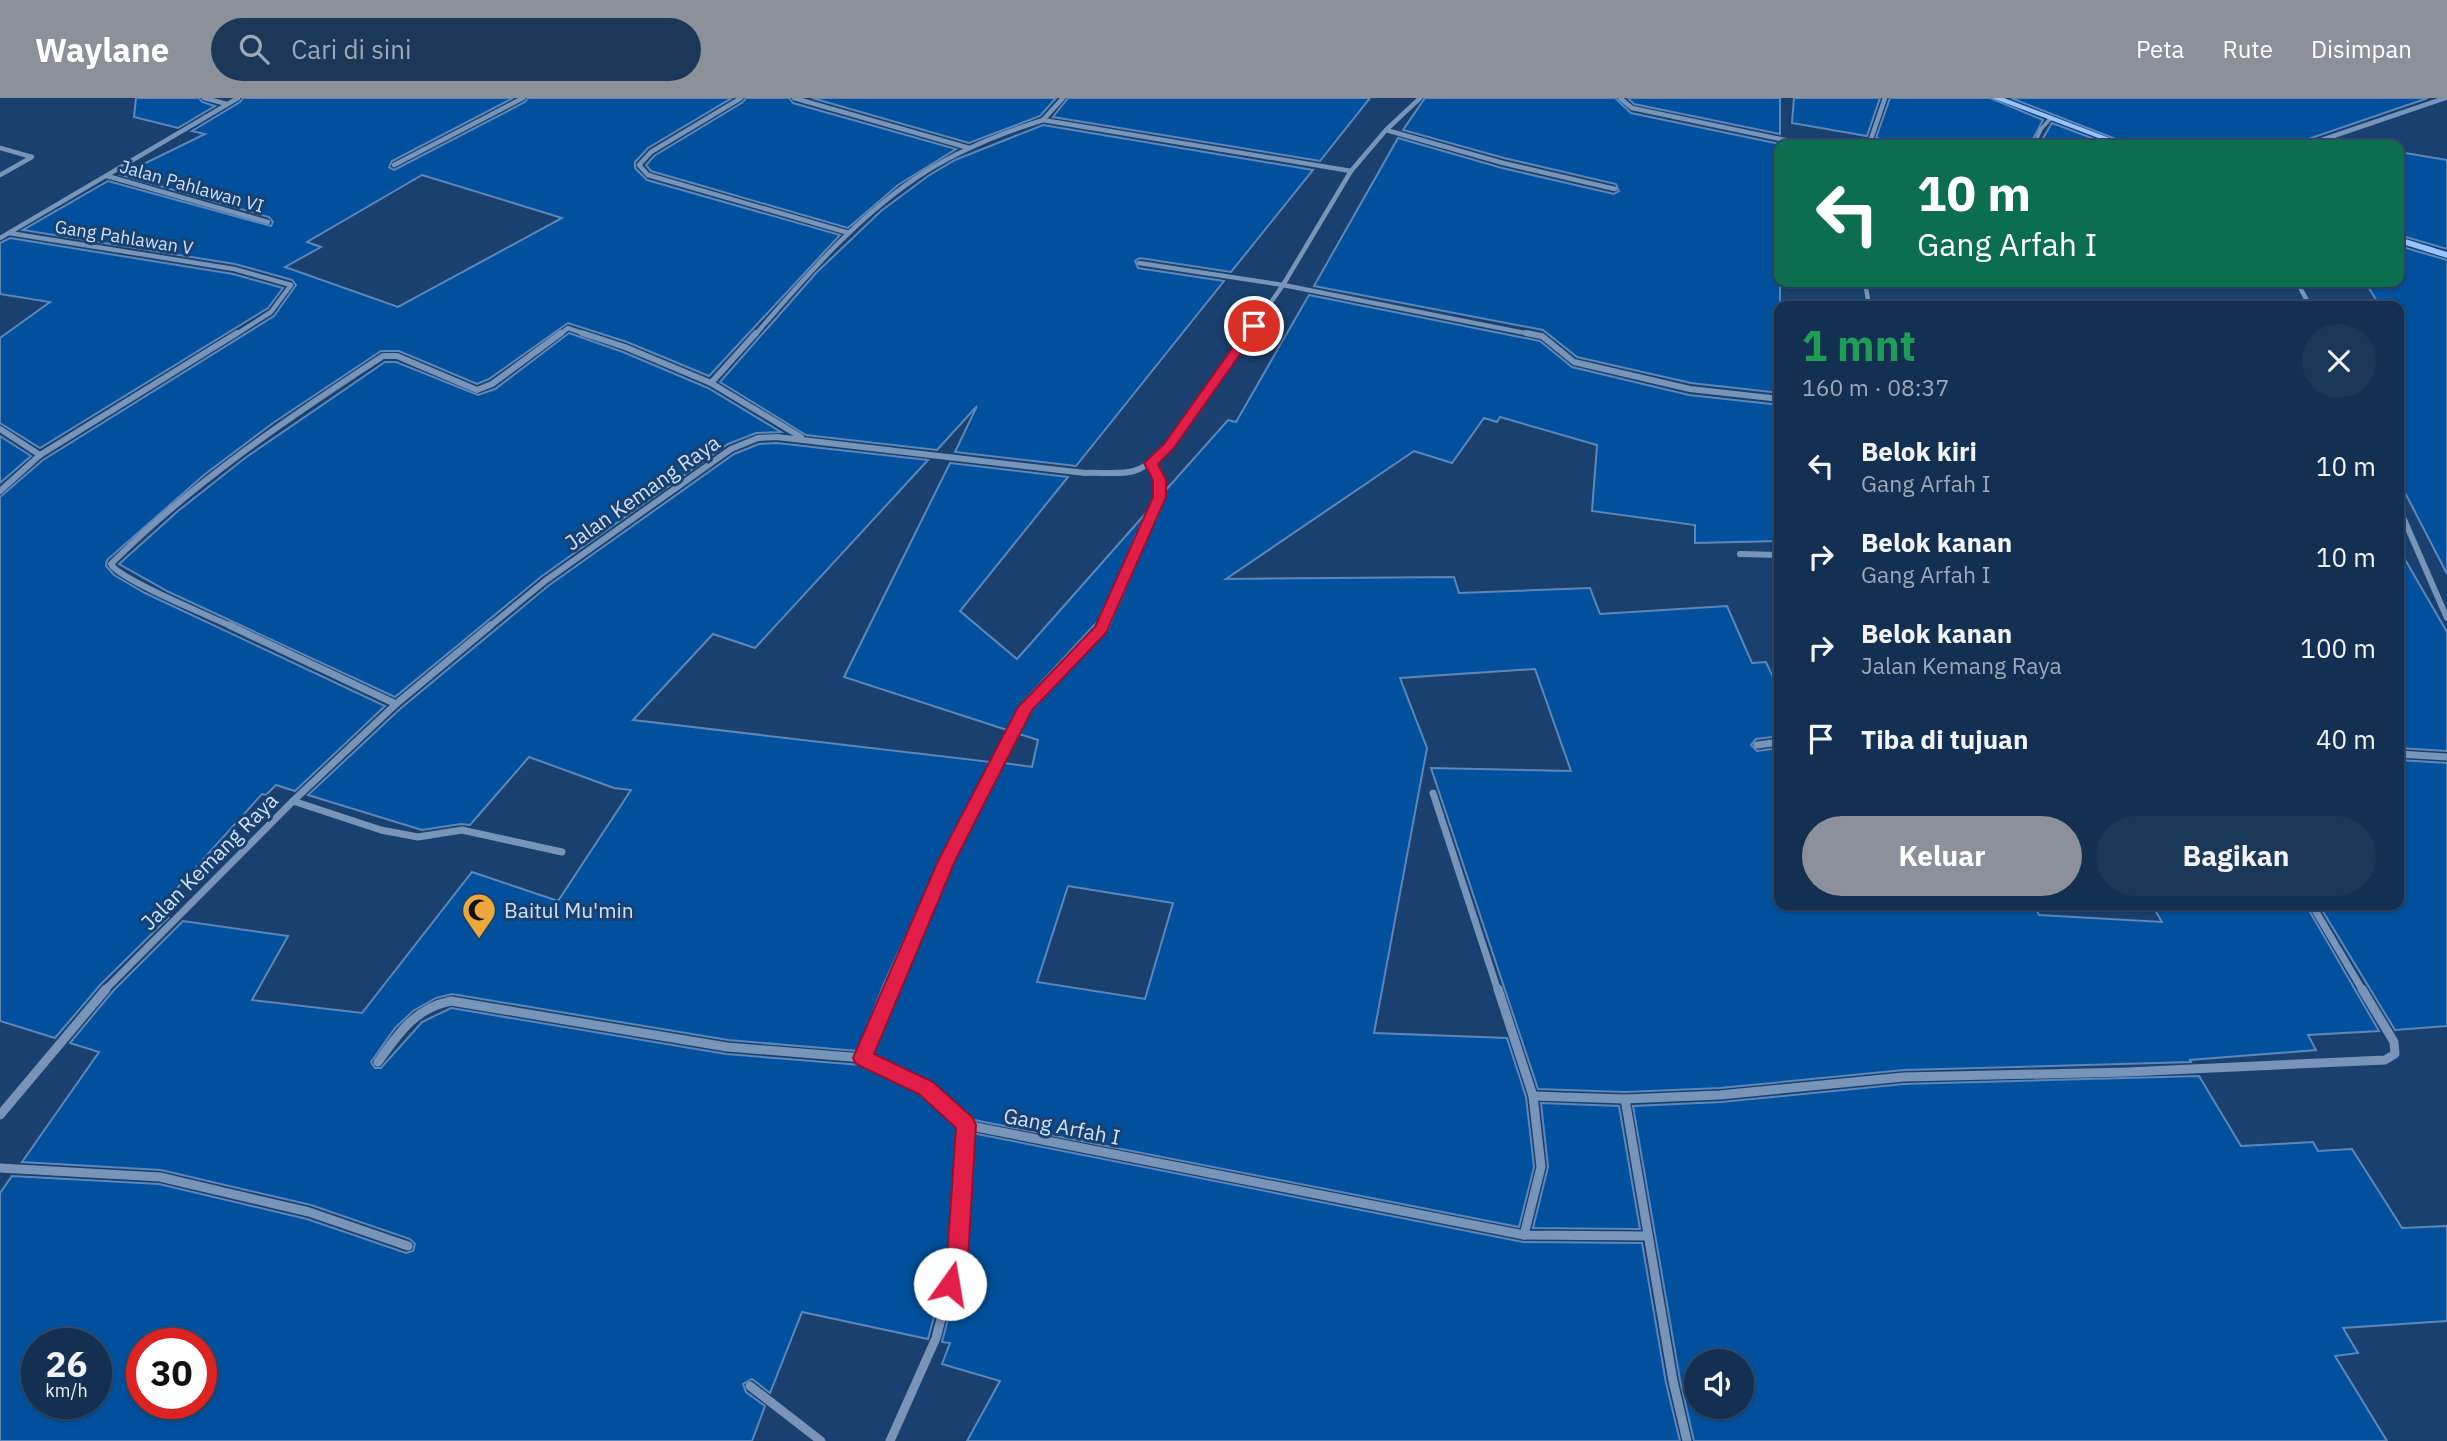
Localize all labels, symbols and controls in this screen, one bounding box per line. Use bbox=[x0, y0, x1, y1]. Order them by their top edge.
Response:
search box bbox=[211, 18, 701, 81]
text: Waylane bbox=[35, 28, 169, 71]
icon: search bbox=[235, 30, 273, 68]
text: Cari di sini bbox=[291, 32, 412, 66]
text: Peta bbox=[2136, 33, 2184, 65]
text: Rute bbox=[2222, 33, 2273, 65]
text: Disimpan bbox=[2311, 33, 2412, 65]
street label: Jalan Pahlawan VI bbox=[117, 154, 267, 218]
text: 10 m bbox=[1917, 161, 2031, 224]
icon: left bbox=[1802, 168, 1893, 259]
street label: Gang Pahlawan V bbox=[53, 215, 195, 259]
text: Gang Arfah I bbox=[1917, 223, 2097, 265]
pin bbox=[1224, 296, 1284, 356]
icon: arrive bbox=[1235, 307, 1273, 345]
text: 1 mnt bbox=[1802, 318, 1916, 373]
button: close bbox=[2302, 324, 2376, 398]
text: 160 m · 08:37 bbox=[1802, 372, 1949, 402]
street label: Jalan Kemang Raya bbox=[559, 428, 725, 556]
text: Belok kiri bbox=[1861, 434, 1977, 468]
icon: left bbox=[1802, 447, 1840, 485]
text: 10 m bbox=[2316, 449, 2376, 483]
text: Gang Arfah I bbox=[1861, 468, 1991, 498]
text: Belok kanan bbox=[1861, 525, 2012, 559]
icon: right bbox=[1802, 538, 1840, 576]
text: 10 m bbox=[2316, 540, 2376, 574]
text: Gang Arfah I bbox=[1861, 559, 1991, 589]
text: Belok kanan bbox=[1861, 616, 2012, 650]
icon: right bbox=[1802, 629, 1840, 667]
text: 100 m bbox=[2300, 631, 2376, 665]
text: Jalan Kemang Raya bbox=[1861, 650, 2062, 680]
icon: arrive bbox=[1802, 720, 1840, 758]
text: Tiba di tujuan bbox=[1861, 722, 2028, 756]
text: 40 m bbox=[2316, 722, 2376, 756]
street label: Jalan Kemang Raya bbox=[134, 786, 284, 936]
button: Keluar bbox=[1802, 816, 2082, 896]
button: Bagikan bbox=[2096, 816, 2376, 896]
mosque icon: Baitul Mu'min bbox=[460, 891, 498, 940]
place label: Baitul Mu'min bbox=[504, 896, 634, 924]
street label: Gang Arfah I bbox=[1001, 1101, 1123, 1151]
position arrow bbox=[913, 1247, 987, 1321]
speed limit sign: 30 bbox=[126, 1328, 217, 1419]
text: 26 bbox=[45, 1341, 88, 1387]
map controls bbox=[1684, 1349, 1754, 1419]
button: sound bbox=[1684, 1349, 1754, 1419]
text: km/h bbox=[45, 1379, 88, 1402]

